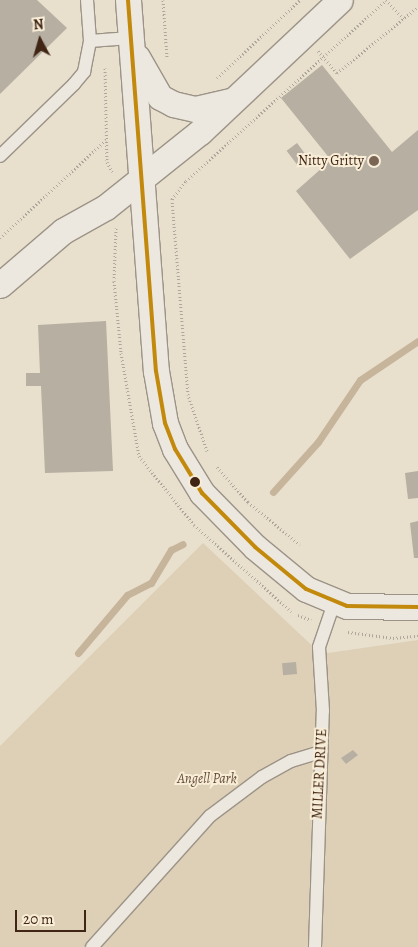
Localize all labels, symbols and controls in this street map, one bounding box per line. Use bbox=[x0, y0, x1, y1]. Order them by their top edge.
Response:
north arrow bbox=[15, 15, 65, 65]
text: N bbox=[32, 15, 44, 35]
place label: Nitty Gritty bbox=[298, 153, 364, 169]
marker: Nitty Gritty bbox=[368, 155, 380, 167]
unlabelled marker bbox=[190, 477, 200, 487]
street label: MILLER DRIVE bbox=[309, 728, 331, 820]
park label: Angell Park bbox=[177, 771, 237, 787]
scale bar bbox=[18, 900, 89, 932]
text: 20 m bbox=[23, 909, 54, 929]

